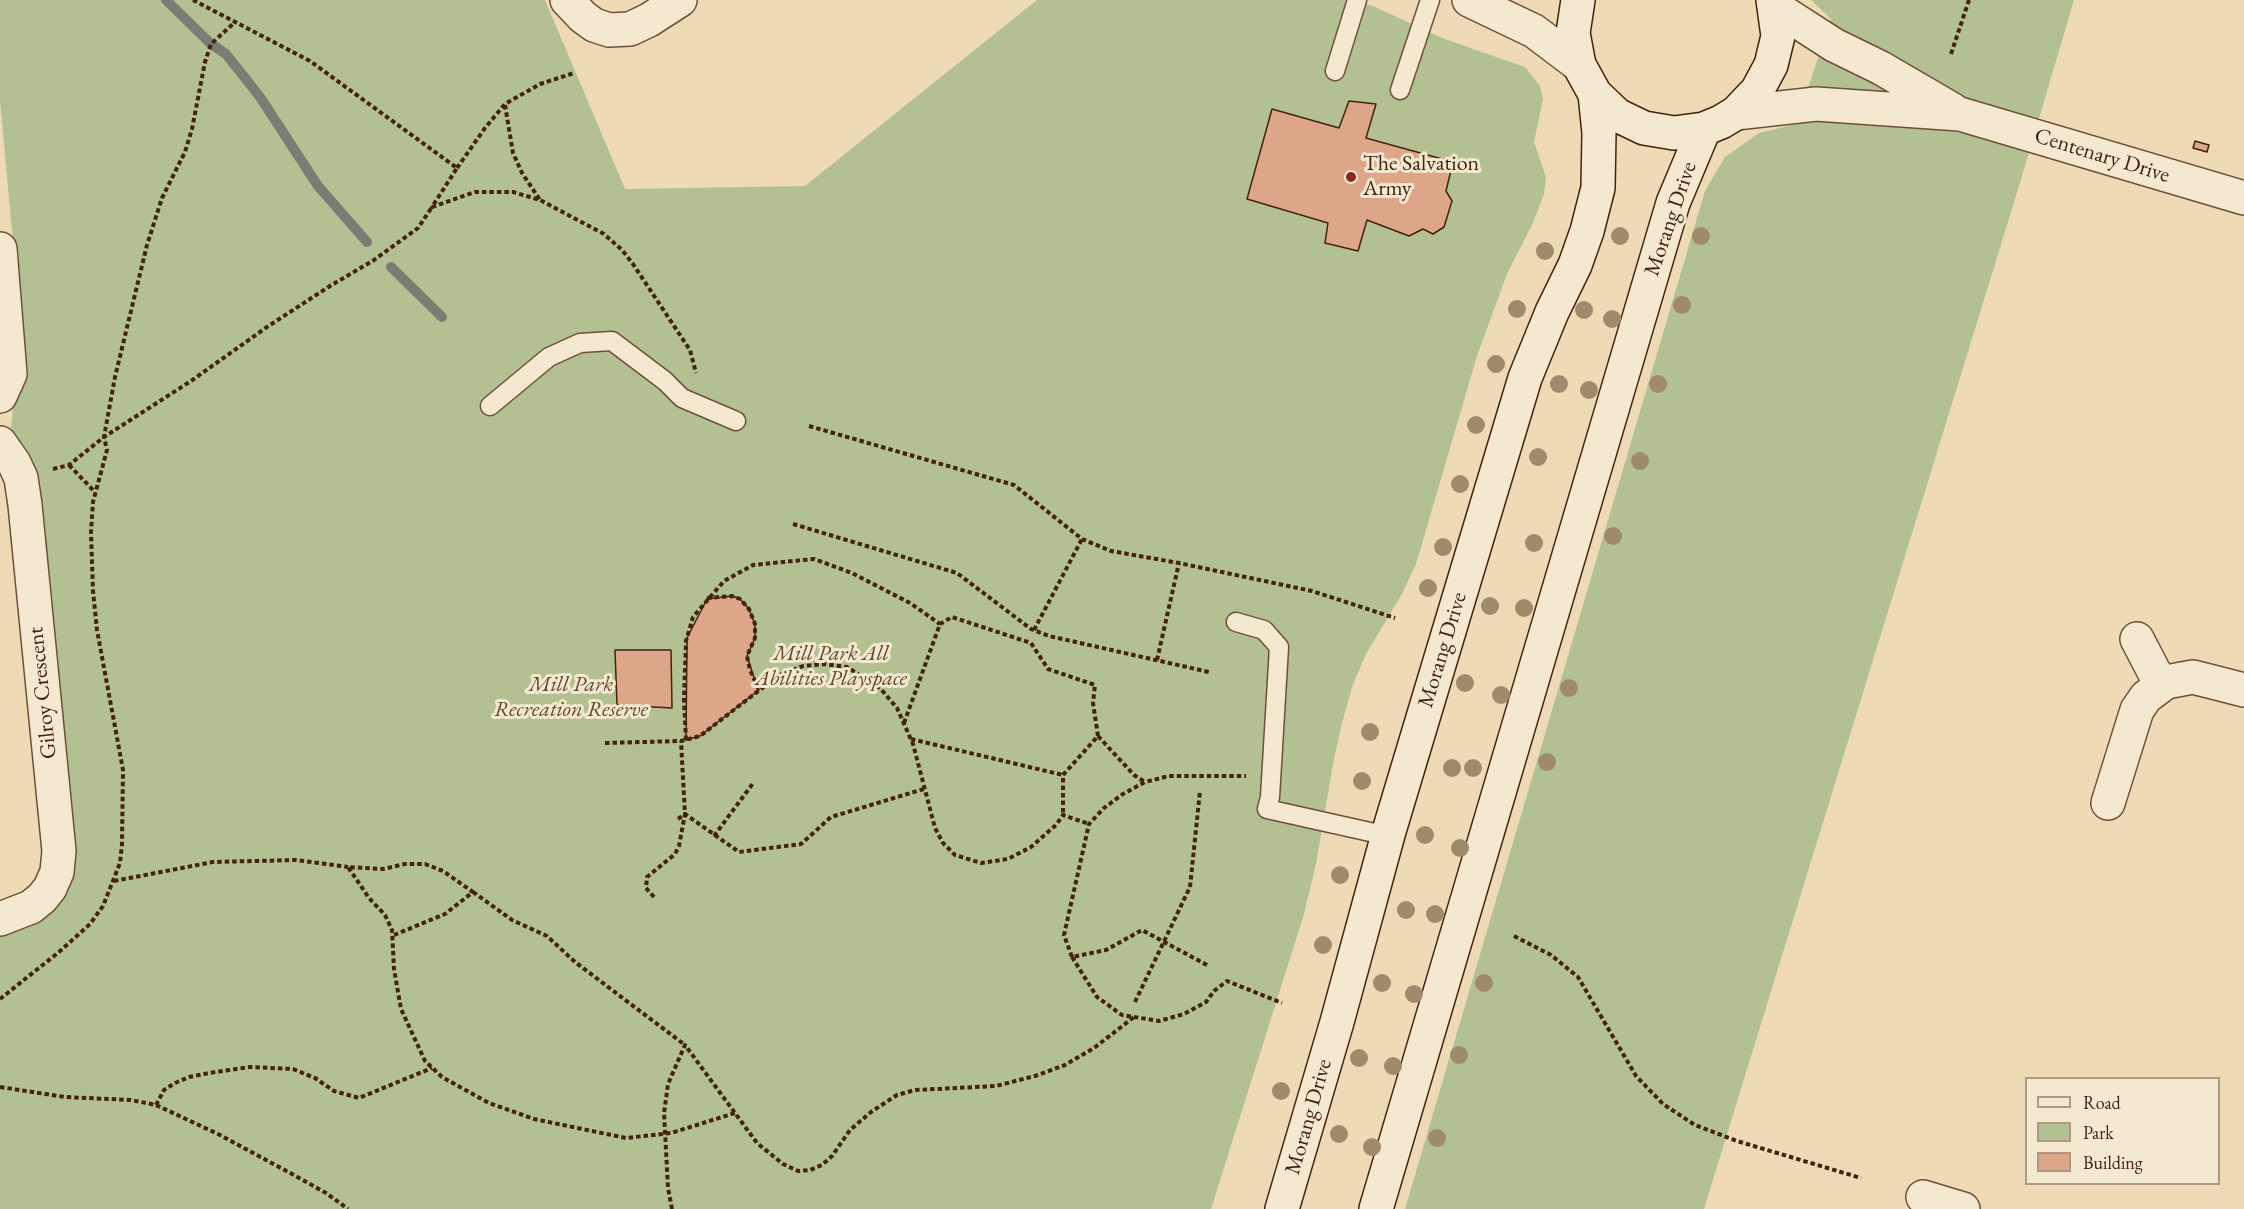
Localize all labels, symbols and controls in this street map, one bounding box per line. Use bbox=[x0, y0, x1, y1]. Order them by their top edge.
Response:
street label: Centenary Drive bbox=[2031, 123, 2173, 189]
place label: The Salvation Army bbox=[1363, 151, 1479, 202]
street label: Morang Drive bbox=[1639, 158, 1703, 280]
marker: The Salvation Army bbox=[1344, 170, 1358, 184]
street label: Morang Drive bbox=[1413, 589, 1473, 711]
street label: Gilroy Crescent bbox=[23, 626, 63, 760]
park label: Mill Park All Abilities Playspace bbox=[755, 641, 907, 692]
park label: Mill Park Recreation Reserve bbox=[494, 672, 648, 724]
street label: Morang Drive bbox=[1280, 1056, 1338, 1178]
legend bbox=[2025, 1077, 2220, 1185]
text: Road bbox=[2083, 1091, 2121, 1114]
text: Park bbox=[2083, 1121, 2114, 1144]
text: Building bbox=[2083, 1151, 2143, 1174]

